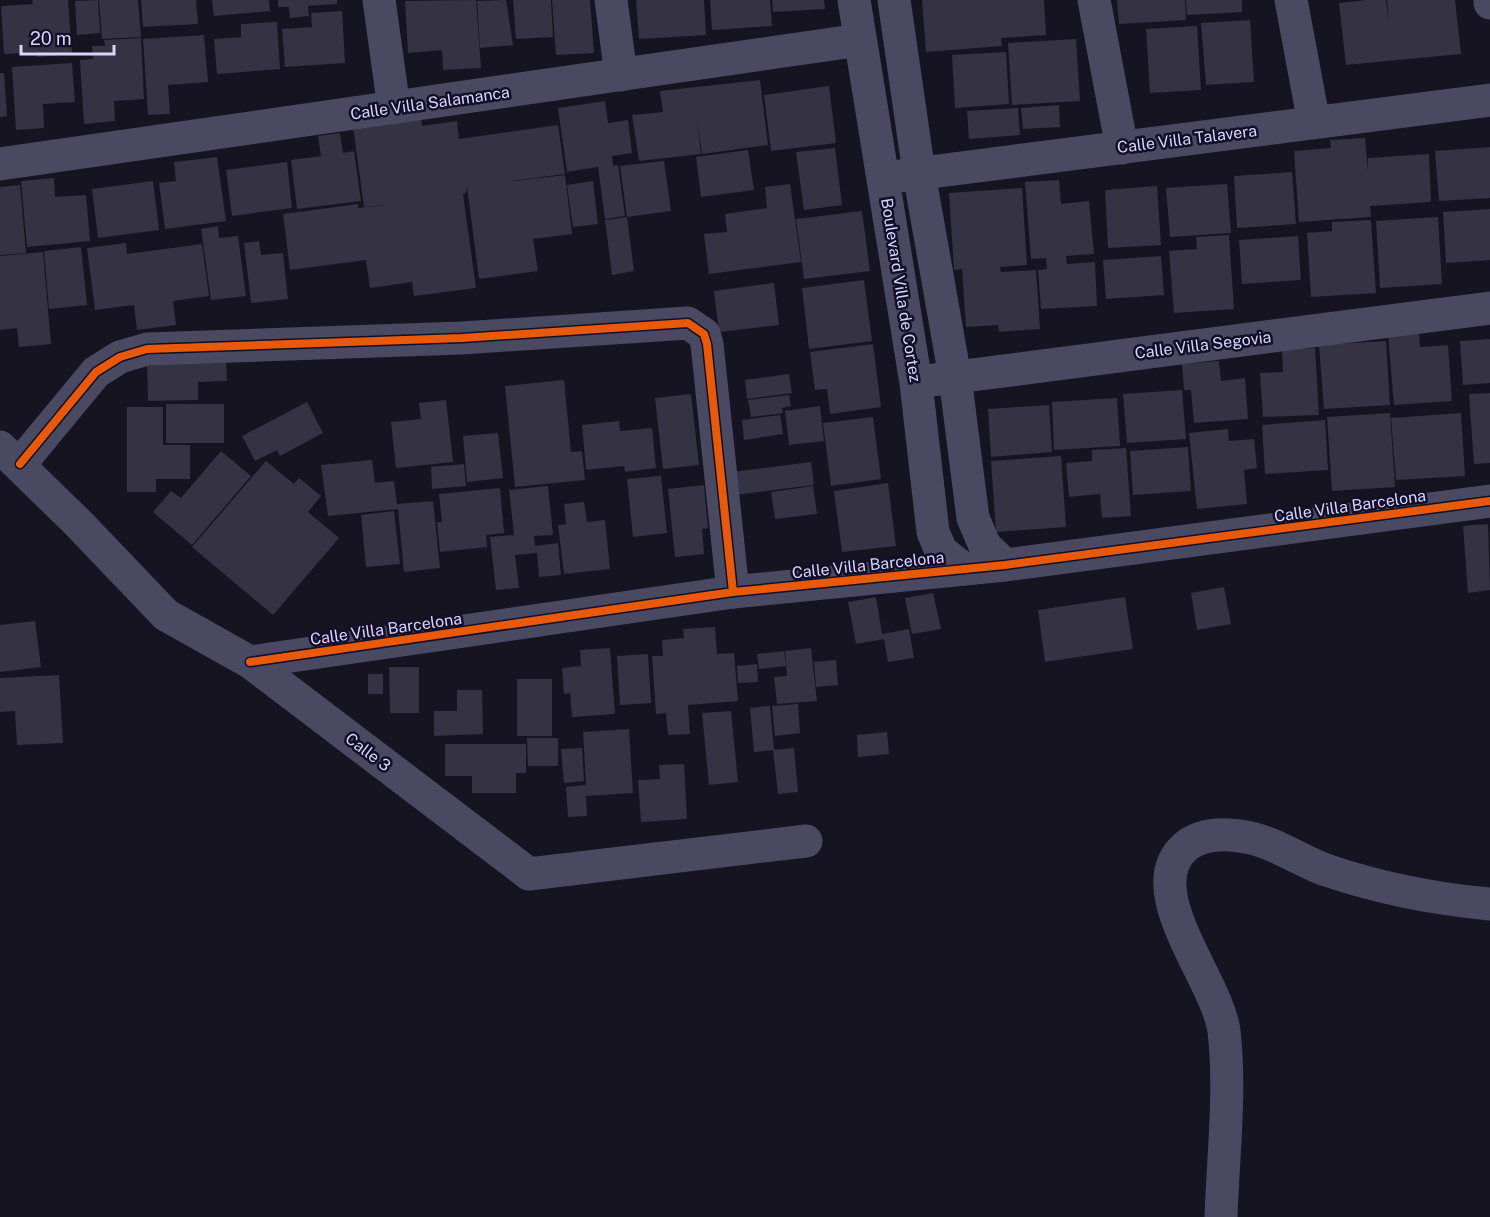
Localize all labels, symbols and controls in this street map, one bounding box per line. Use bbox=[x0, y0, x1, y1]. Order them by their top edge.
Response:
scale bar bbox=[21, 18, 114, 56]
text: 20 m bbox=[30, 28, 72, 49]
street label: Calle Villa Salamanca bbox=[349, 82, 511, 124]
street label: Calle Villa Talavera bbox=[1116, 121, 1258, 157]
street label: Boulevard Villa de Cortez bbox=[877, 197, 925, 384]
street label: Calle Villa Segovia bbox=[1134, 327, 1272, 363]
street label: Calle Villa Barcelona bbox=[1273, 486, 1427, 526]
street label: Calle Villa Barcelona bbox=[791, 548, 945, 582]
street label: Calle Villa Barcelona bbox=[309, 609, 463, 649]
street label: Calle 3 bbox=[342, 729, 394, 775]

